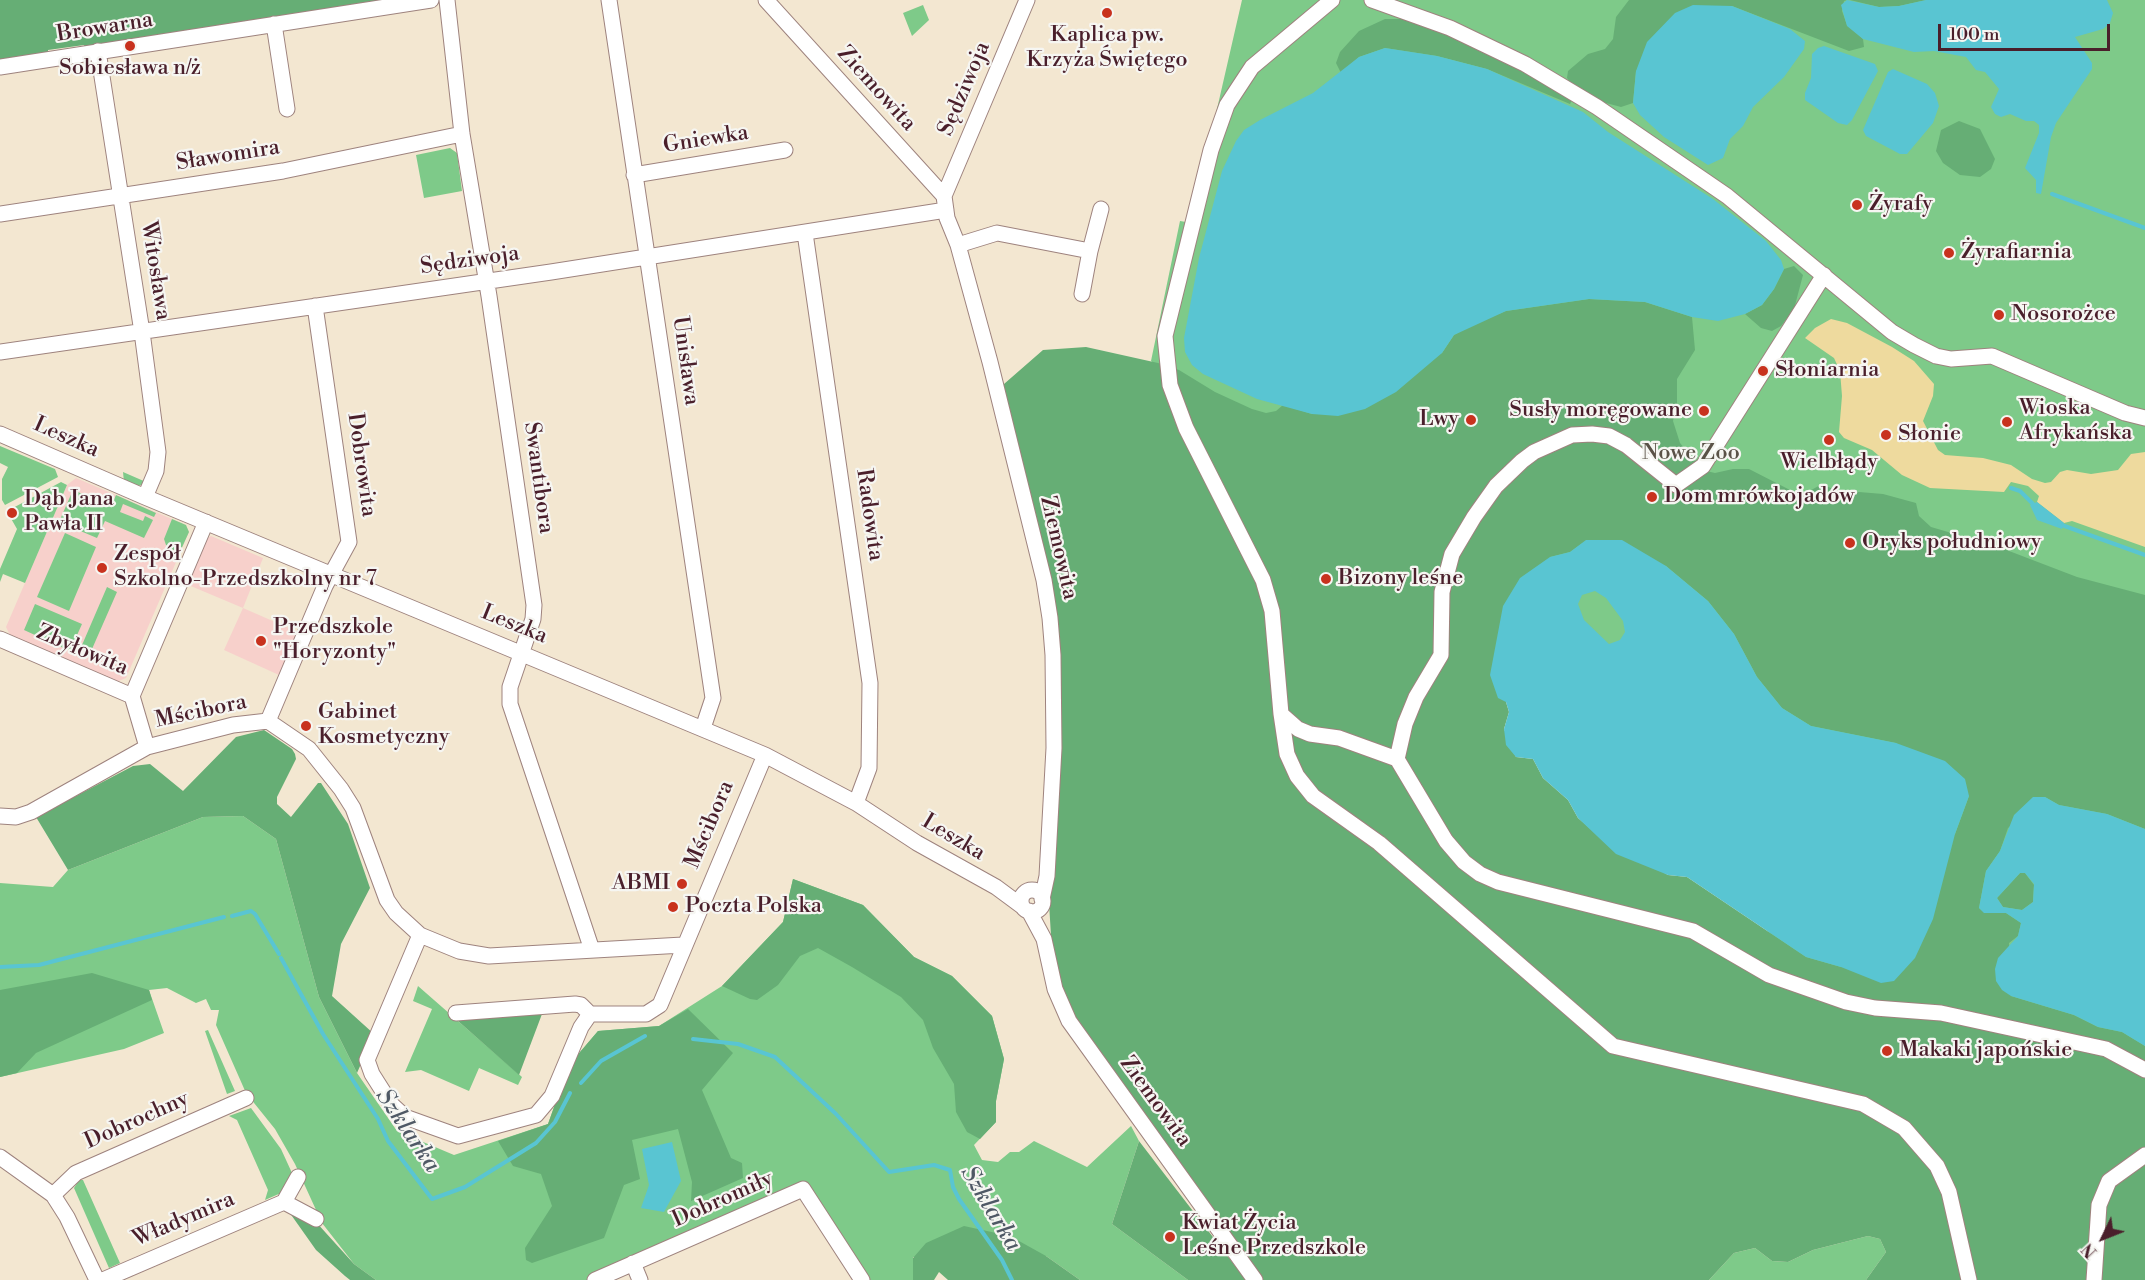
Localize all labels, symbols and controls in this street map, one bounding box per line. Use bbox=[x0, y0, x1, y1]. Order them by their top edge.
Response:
marker: Kaplica pw. Krzyża Świętego bbox=[1100, 6, 1114, 20]
street label: Browarna bbox=[55, 7, 155, 49]
scale bar bbox=[1941, 12, 2114, 50]
place label: Kaplica pw. Krzyża Świętego bbox=[1026, 23, 1188, 74]
text: 100 m bbox=[1949, 23, 2000, 46]
street label: Sędziwoja bbox=[933, 38, 997, 140]
marker: Sobiesława n/ż bbox=[123, 39, 137, 53]
street label: Ziemowita bbox=[831, 41, 921, 137]
place label: Sobiesława n/ż bbox=[59, 56, 201, 82]
street label: Gniewka bbox=[661, 120, 751, 160]
street label: Sławomira bbox=[174, 135, 282, 177]
place label: Żyrafy bbox=[1869, 192, 1933, 218]
marker: Żyrafy bbox=[1850, 198, 1864, 212]
street label: Witosława bbox=[134, 220, 176, 322]
place label: Żyrafiarnia bbox=[1961, 240, 2072, 266]
street label: Sędziwoja bbox=[419, 241, 521, 281]
marker: Żyrafiarnia bbox=[1942, 246, 1956, 260]
place label: Nosorożce bbox=[2011, 302, 2116, 328]
marker: Nosorożce bbox=[1992, 308, 2006, 322]
street label: Unisława bbox=[666, 315, 704, 407]
place label: Słoniarnia bbox=[1775, 358, 1879, 384]
marker: Słoniarnia bbox=[1756, 364, 1770, 378]
place label: Wioska Afrykańska bbox=[2019, 396, 2132, 448]
place label: Susły moręgowane bbox=[1509, 398, 1692, 424]
marker: Susły moręgowane bbox=[1697, 404, 1711, 418]
place label: Lwy bbox=[1419, 407, 1459, 433]
street label: Dobrowita bbox=[341, 411, 381, 519]
street label: Leszka bbox=[29, 412, 103, 464]
marker: Lwy bbox=[1464, 413, 1478, 427]
marker: Wioska Afrykańska bbox=[2000, 415, 2014, 429]
street label: Swantibora bbox=[517, 421, 559, 535]
place label: Słonie bbox=[1898, 422, 1961, 448]
marker: Słonie bbox=[1879, 428, 1893, 442]
marker: Wielbłądy bbox=[1822, 433, 1836, 447]
park label: Nowe Zoo bbox=[1642, 441, 1740, 467]
place label: Wielbłądy bbox=[1780, 450, 1878, 476]
street label: Radowita bbox=[849, 467, 889, 563]
place label: Dom mrówkojadów bbox=[1664, 484, 1854, 510]
place label: Dąb Jana Pawła II bbox=[24, 487, 114, 538]
marker: Dom mrówkojadów bbox=[1645, 490, 1659, 504]
street label: Ziemowita bbox=[1033, 494, 1083, 602]
marker: Dąb Jana Pawła II bbox=[5, 506, 19, 520]
place label: Oryks południowy bbox=[1862, 530, 2042, 556]
marker: Oryks południowy bbox=[1843, 536, 1857, 550]
place label: Zespół Szkolno-Przedszkolny nr 7 bbox=[114, 542, 377, 594]
marker: Zespół Szkolno-Przedszkolny nr 7 bbox=[95, 561, 109, 575]
place label: Bizony leśne bbox=[1338, 566, 1463, 592]
marker: Bizony leśne bbox=[1319, 572, 1333, 586]
street label: Leszka bbox=[477, 600, 551, 650]
place label: Przedszkole "Horyzonty" bbox=[273, 615, 396, 666]
street label: Zbyłowita bbox=[32, 620, 132, 682]
marker: Przedszkole "Horyzonty" bbox=[254, 634, 268, 648]
street label: Mścibora bbox=[153, 689, 249, 735]
place label: Gabinet Kosmetyczny bbox=[318, 700, 449, 752]
marker: Gabinet Kosmetyczny bbox=[299, 719, 313, 733]
street label: Mścibora bbox=[680, 777, 740, 873]
street label: Leszka bbox=[917, 809, 989, 867]
place label: ABMI bbox=[612, 871, 670, 897]
marker: ABMI bbox=[675, 877, 689, 891]
place label: Poczta Polska bbox=[685, 894, 822, 920]
marker: Poczta Polska bbox=[666, 900, 680, 914]
place label: Makaki japońskie bbox=[1899, 1038, 2072, 1064]
marker: Makaki japońskie bbox=[1880, 1044, 1894, 1058]
street label: Ziemowita bbox=[1113, 1052, 1197, 1152]
water label: Szklarka bbox=[369, 1084, 445, 1178]
street label: Dobrochny bbox=[81, 1086, 193, 1156]
water label: Szklarka bbox=[953, 1161, 1027, 1257]
street label: Dobromiły bbox=[669, 1166, 777, 1234]
street label: Władymira bbox=[129, 1187, 239, 1253]
north arrow bbox=[2073, 1208, 2133, 1268]
place label: Kwiat Życia Leśne Przedszkole bbox=[1182, 1211, 1366, 1262]
marker: Kwiat Życia Leśne Przedszkole bbox=[1163, 1230, 1177, 1244]
text: N bbox=[2078, 1239, 2101, 1262]

